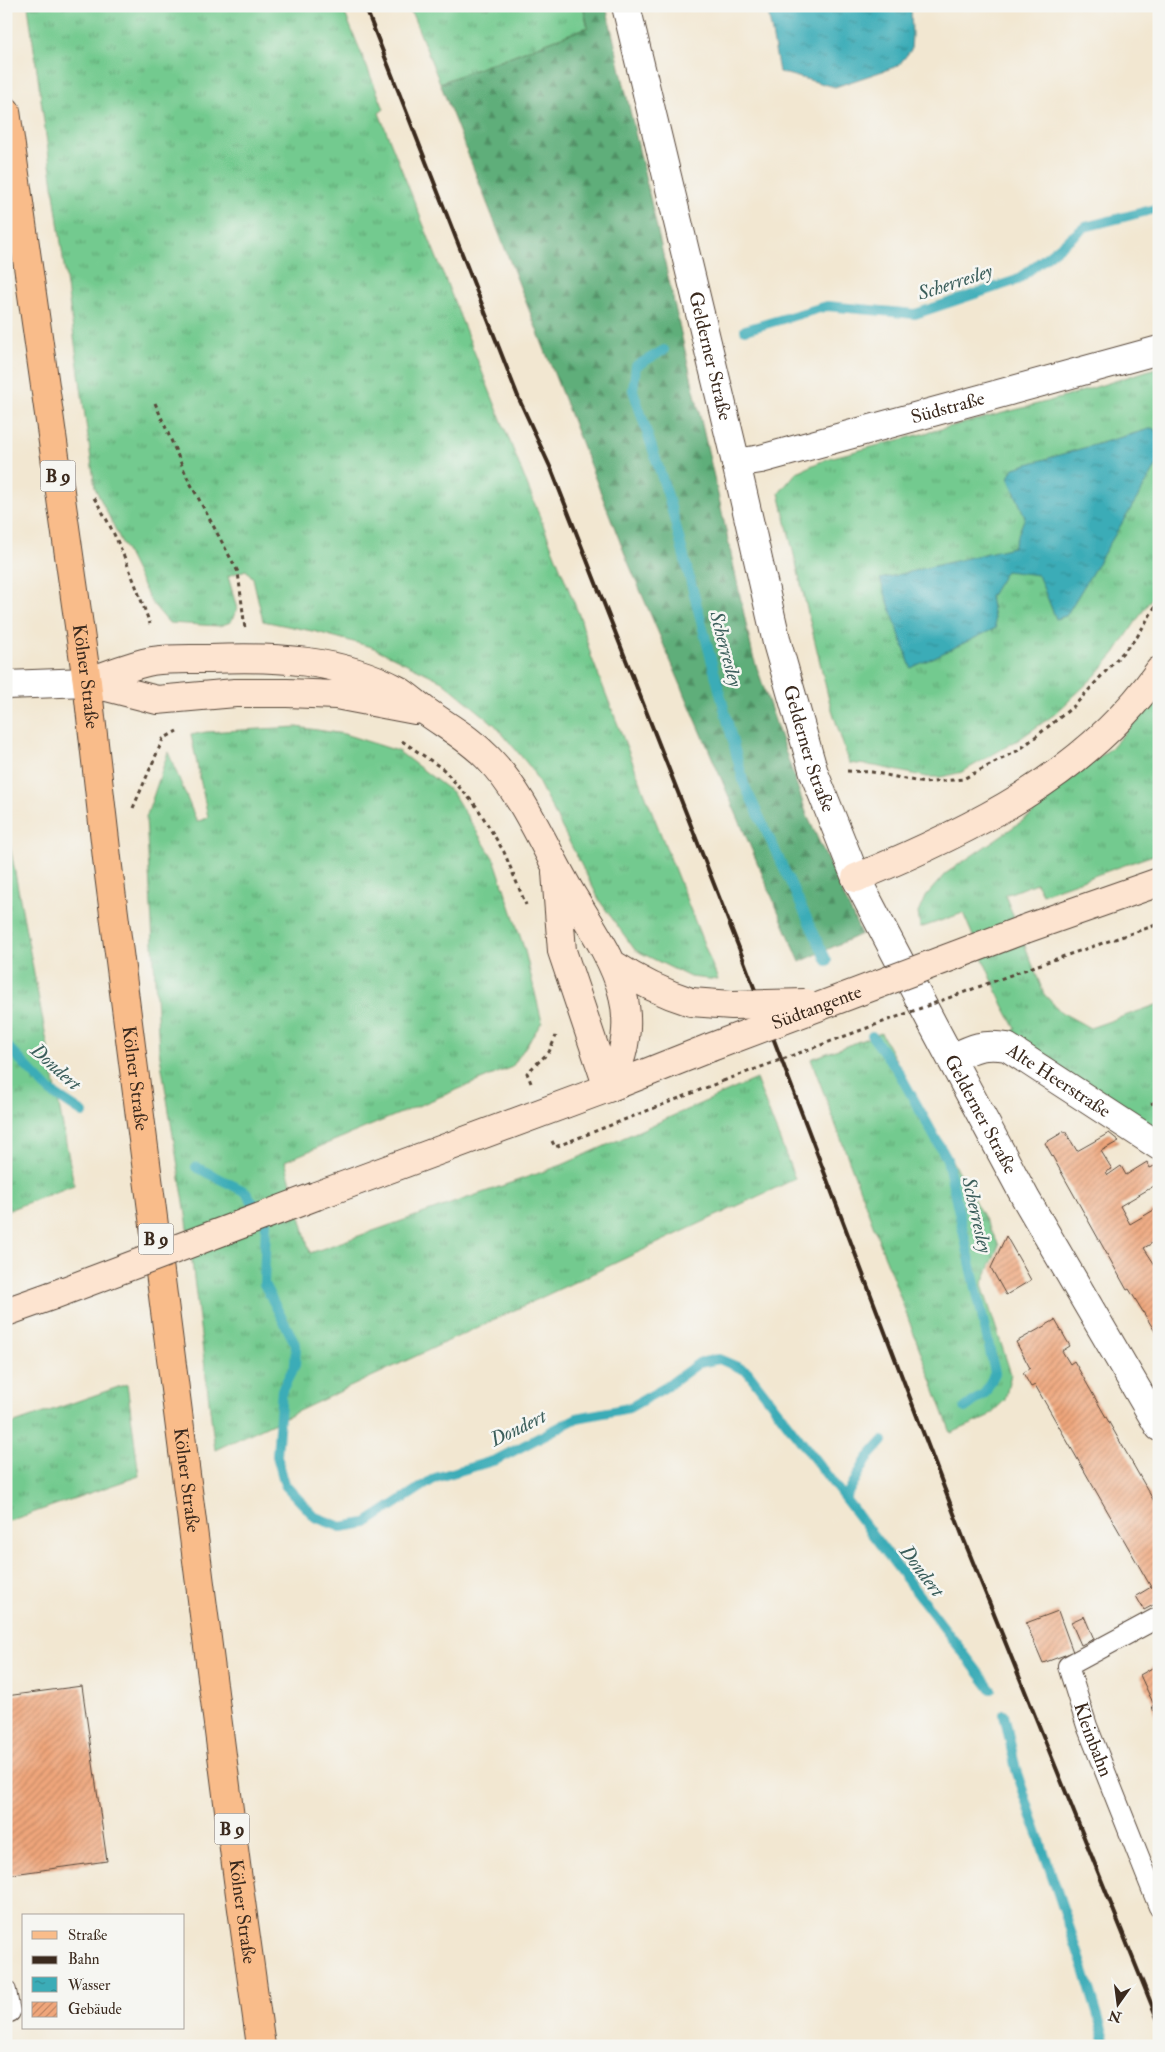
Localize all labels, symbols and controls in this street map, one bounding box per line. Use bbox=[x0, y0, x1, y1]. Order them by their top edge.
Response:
water label: Scherresley bbox=[913, 258, 996, 306]
street label: Gelderner Straße bbox=[683, 289, 737, 423]
street label: Südstraße bbox=[908, 386, 987, 429]
road number: B 9 bbox=[40, 461, 76, 492]
water label: Scherresley bbox=[704, 607, 748, 690]
street label: Kölner Straße bbox=[67, 622, 104, 730]
street label: Gelderner Straße bbox=[778, 682, 840, 816]
street label: Südtangente bbox=[768, 980, 865, 1035]
street label: Kölner Straße bbox=[116, 1024, 154, 1132]
water label: Dondert bbox=[25, 1037, 87, 1097]
street label: Alte Heerstraße bbox=[1001, 1038, 1115, 1123]
street label: Gelderner Straße bbox=[939, 1050, 1022, 1178]
water label: Scherresley bbox=[956, 1173, 998, 1256]
road number: B 9 bbox=[138, 1224, 174, 1254]
water label: Dondert bbox=[485, 1403, 551, 1453]
street label: Kölner Straße bbox=[168, 1426, 205, 1534]
water label: Dondert bbox=[894, 1539, 951, 1603]
street label: Kleinbahn bbox=[1068, 1699, 1118, 1780]
road number: B 9 bbox=[214, 1814, 250, 1845]
street label: Kölner Straße bbox=[223, 1858, 262, 1965]
legend bbox=[22, 1914, 185, 2030]
text: Straße bbox=[68, 1926, 107, 1945]
text: Bahn bbox=[68, 1950, 100, 1969]
text: Wasser bbox=[67, 1976, 111, 1995]
north arrow bbox=[1092, 1980, 1142, 2030]
text: Gebäude bbox=[68, 2000, 122, 2019]
text: N bbox=[1106, 2006, 1124, 2026]

